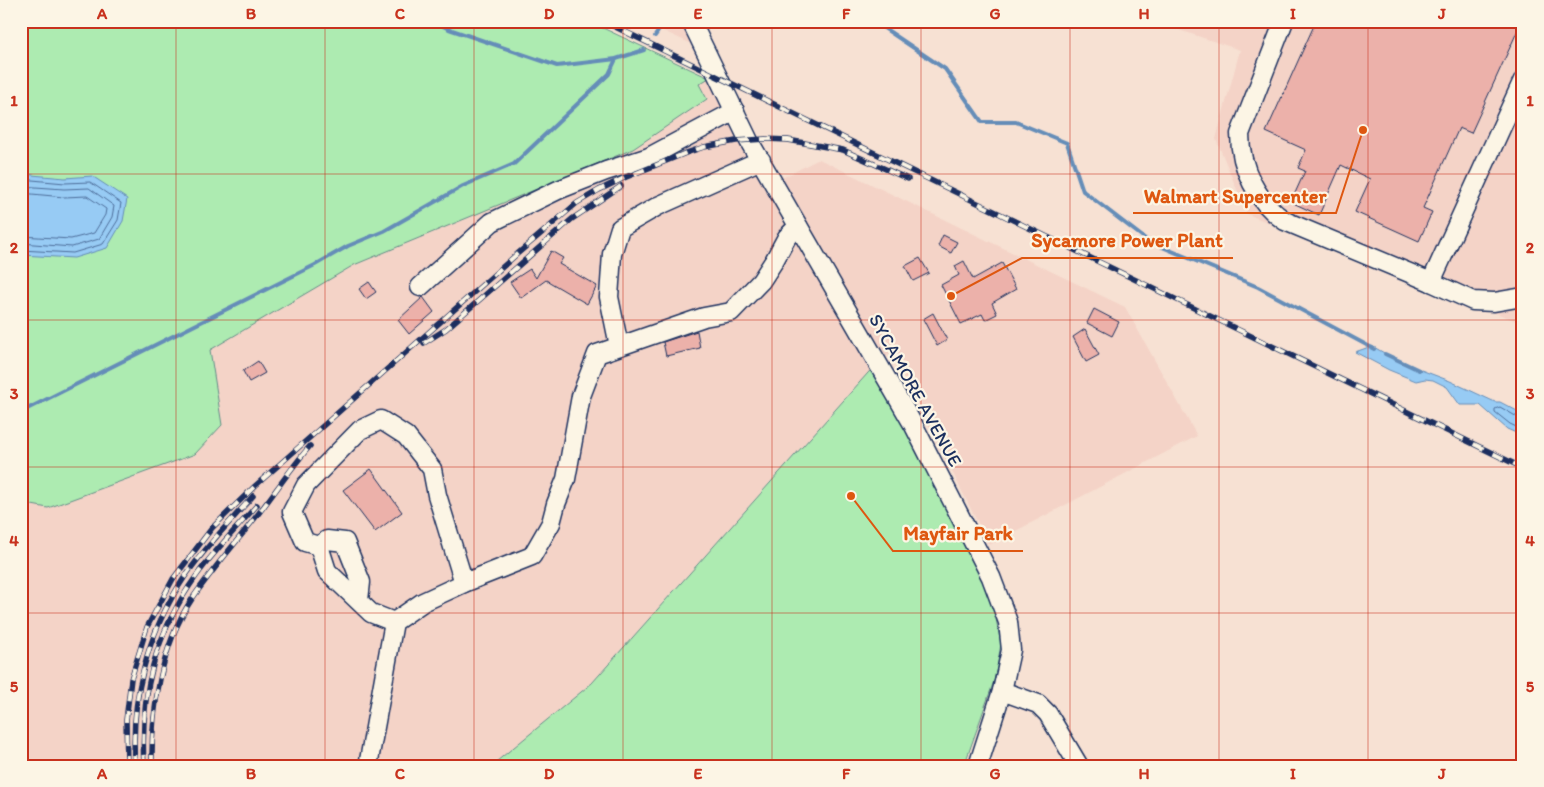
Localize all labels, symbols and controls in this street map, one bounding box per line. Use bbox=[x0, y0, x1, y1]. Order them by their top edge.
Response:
text: A bbox=[96, 4, 108, 23]
text: B bbox=[246, 4, 257, 23]
text: C bbox=[395, 4, 406, 23]
text: D bbox=[544, 4, 555, 23]
text: E bbox=[694, 4, 703, 23]
text: F bbox=[842, 4, 851, 23]
text: G bbox=[989, 4, 1001, 23]
text: H bbox=[1138, 4, 1150, 23]
text: I bbox=[1290, 4, 1296, 23]
text: J bbox=[1437, 4, 1446, 23]
text: 1 bbox=[10, 91, 18, 110]
text: 1 bbox=[1526, 91, 1534, 110]
callout: Walmart Supercenter bbox=[1133, 178, 1336, 213]
text: Walmart Supercenter bbox=[1144, 184, 1327, 209]
callout: Sycamore Power Plant bbox=[1022, 223, 1233, 258]
text: Sycamore Power Plant bbox=[1031, 228, 1223, 253]
text: 2 bbox=[10, 238, 19, 257]
text: 2 bbox=[1526, 238, 1535, 257]
street label: SYCAMORE AVENUE bbox=[864, 310, 967, 471]
text: 3 bbox=[10, 384, 19, 403]
text: 3 bbox=[1526, 384, 1535, 403]
callout: Mayfair Park bbox=[893, 516, 1023, 551]
text: Mayfair Park bbox=[903, 521, 1014, 546]
text: 4 bbox=[9, 531, 19, 550]
text: 4 bbox=[1525, 531, 1535, 550]
text: 5 bbox=[10, 677, 19, 696]
text: 5 bbox=[1526, 677, 1535, 696]
text: A bbox=[96, 764, 108, 783]
text: B bbox=[246, 764, 257, 783]
text: C bbox=[395, 764, 406, 783]
text: D bbox=[544, 764, 555, 783]
text: E bbox=[694, 764, 703, 783]
text: F bbox=[842, 764, 851, 783]
text: G bbox=[989, 764, 1001, 783]
text: H bbox=[1138, 764, 1150, 783]
text: I bbox=[1290, 764, 1296, 783]
text: J bbox=[1437, 764, 1446, 783]

